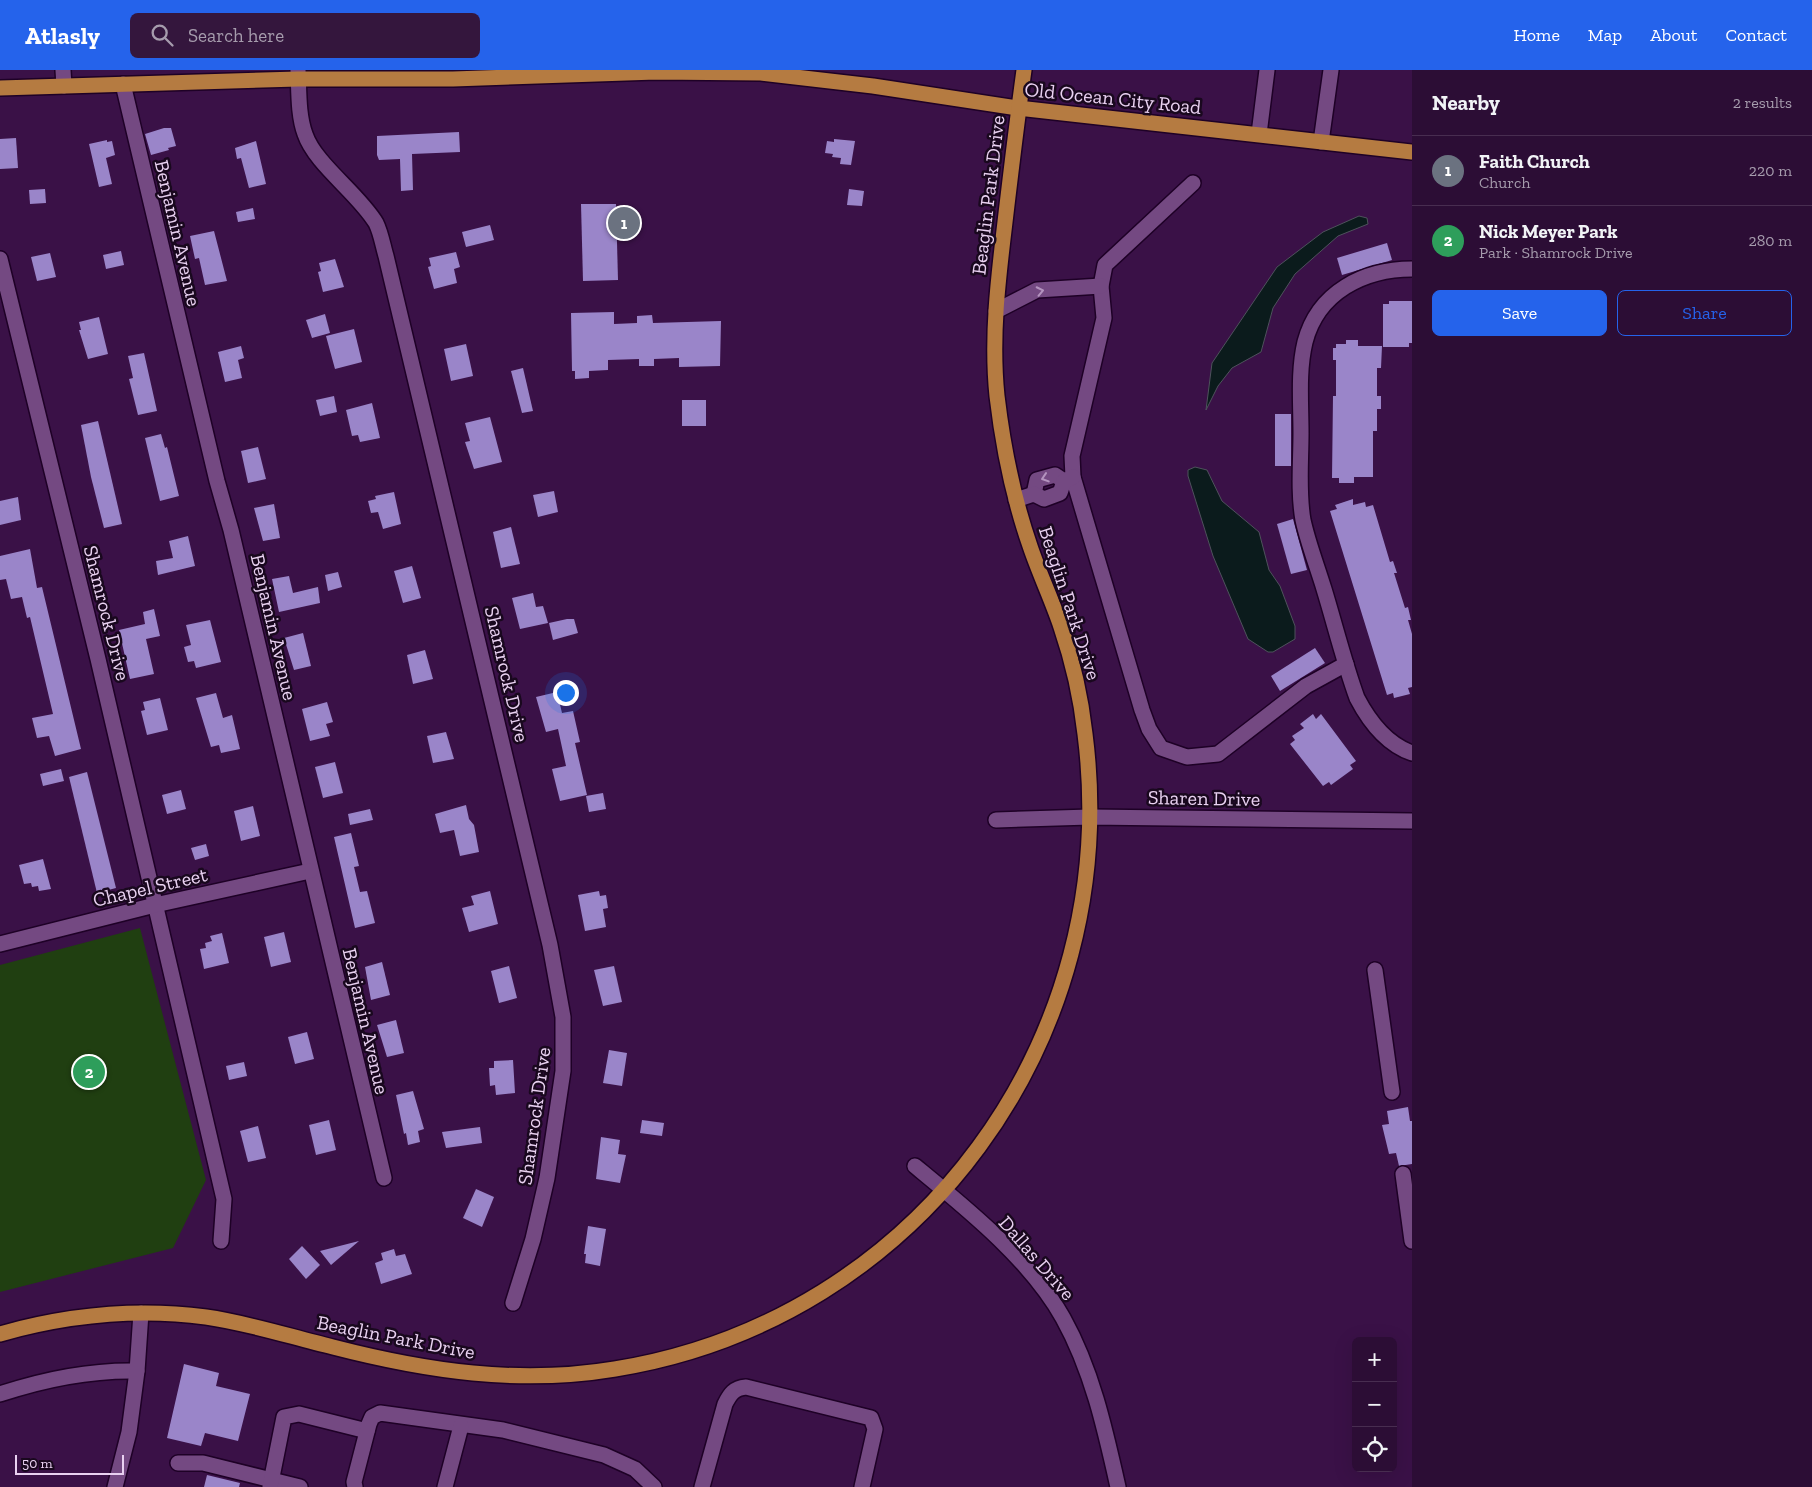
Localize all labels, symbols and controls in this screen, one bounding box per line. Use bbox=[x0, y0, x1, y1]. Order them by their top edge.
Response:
search box bbox=[130, 13, 480, 58]
text: Atlasly bbox=[25, 21, 100, 50]
icon: search bbox=[148, 21, 176, 49]
text: Search here bbox=[188, 24, 284, 47]
text: Home bbox=[1513, 24, 1560, 46]
text: Map bbox=[1588, 24, 1622, 46]
text: About bbox=[1650, 24, 1697, 46]
text: Contact bbox=[1725, 24, 1787, 46]
street label: Old Ocean City Road bbox=[1024, 77, 1202, 119]
text: Nearby bbox=[1432, 90, 1500, 115]
text: 2 results bbox=[1733, 93, 1792, 112]
street label: Beaglin Park Drive bbox=[966, 114, 1010, 276]
text: Faith Church bbox=[1479, 150, 1590, 173]
street label: Benjamin Avenue bbox=[150, 158, 206, 308]
text: 1 bbox=[1445, 161, 1451, 180]
text: 220 m bbox=[1749, 161, 1792, 180]
text: Church bbox=[1479, 173, 1530, 192]
pin: 1 bbox=[608, 204, 640, 242]
text: Nick Meyer Park bbox=[1479, 220, 1618, 243]
text: 2 bbox=[1444, 231, 1452, 250]
text: 280 m bbox=[1748, 231, 1792, 250]
text: Park · Shamrock Drive bbox=[1479, 243, 1633, 262]
one-way arrow bbox=[1035, 286, 1044, 296]
button: Save bbox=[1432, 290, 1607, 336]
button: Share bbox=[1617, 290, 1792, 336]
one-way arrow bbox=[1041, 473, 1050, 483]
street label: Beaglin Park Drive bbox=[1034, 523, 1106, 683]
street label: Shamrock Drive bbox=[79, 543, 135, 683]
street label: Benjamin Avenue bbox=[246, 552, 302, 702]
street label: Shamrock Drive bbox=[480, 604, 534, 744]
your location bbox=[553, 680, 579, 706]
street label: Sharen Drive bbox=[1148, 785, 1260, 811]
street label: Chapel Street bbox=[90, 862, 210, 912]
street label: Benjamin Avenue bbox=[338, 946, 394, 1096]
street label: Shamrock Drive bbox=[512, 1046, 556, 1186]
pin: 2 bbox=[73, 1053, 105, 1091]
street label: Dallas Drive bbox=[994, 1211, 1080, 1305]
street label: Beaglin Park Drive bbox=[315, 1310, 477, 1364]
map controls bbox=[1352, 1337, 1397, 1472]
button: + bbox=[1352, 1337, 1397, 1382]
button: − bbox=[1352, 1382, 1397, 1427]
button: locate bbox=[1352, 1427, 1397, 1472]
scale bar bbox=[15, 1452, 124, 1475]
text: 50 m bbox=[22, 1455, 53, 1472]

